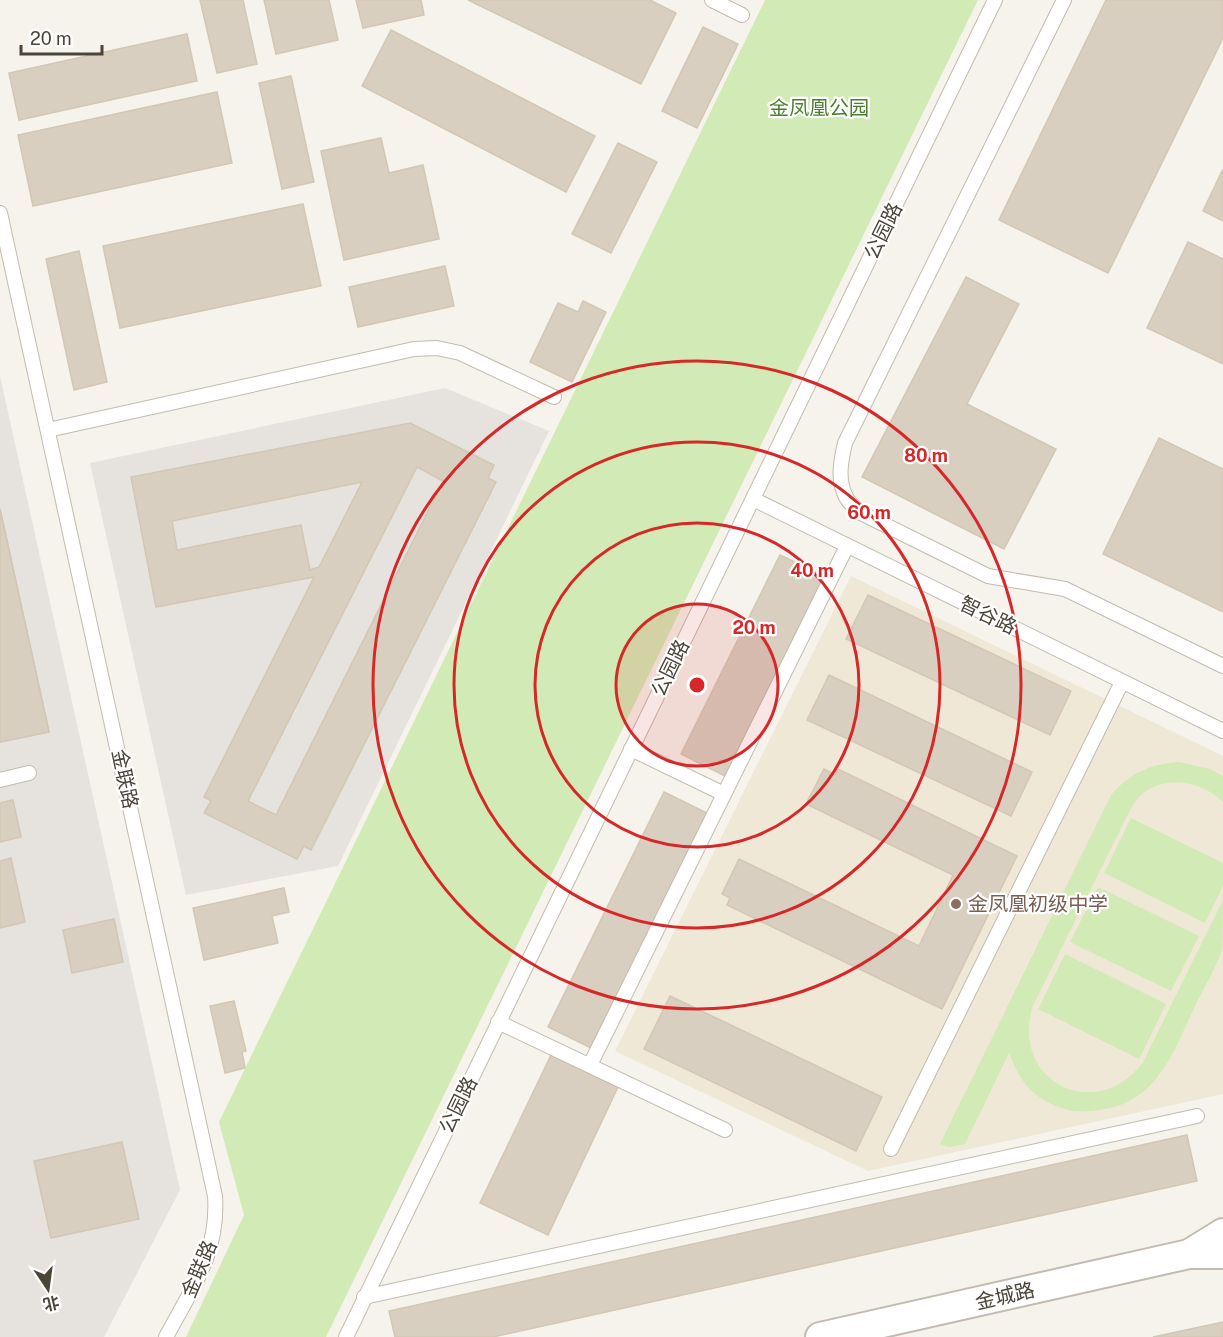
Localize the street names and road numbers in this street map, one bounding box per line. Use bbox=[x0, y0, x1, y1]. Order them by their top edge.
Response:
street label: 公园路 bbox=[859, 199, 907, 263]
street label: 智谷路 bbox=[956, 591, 1020, 639]
street label: 公园路 bbox=[646, 636, 694, 700]
street label: 金联路 bbox=[107, 747, 143, 811]
street label: 公园路 bbox=[434, 1073, 482, 1137]
street label: 金联路 bbox=[176, 1237, 222, 1301]
street label: 金城路 bbox=[973, 1278, 1037, 1314]

